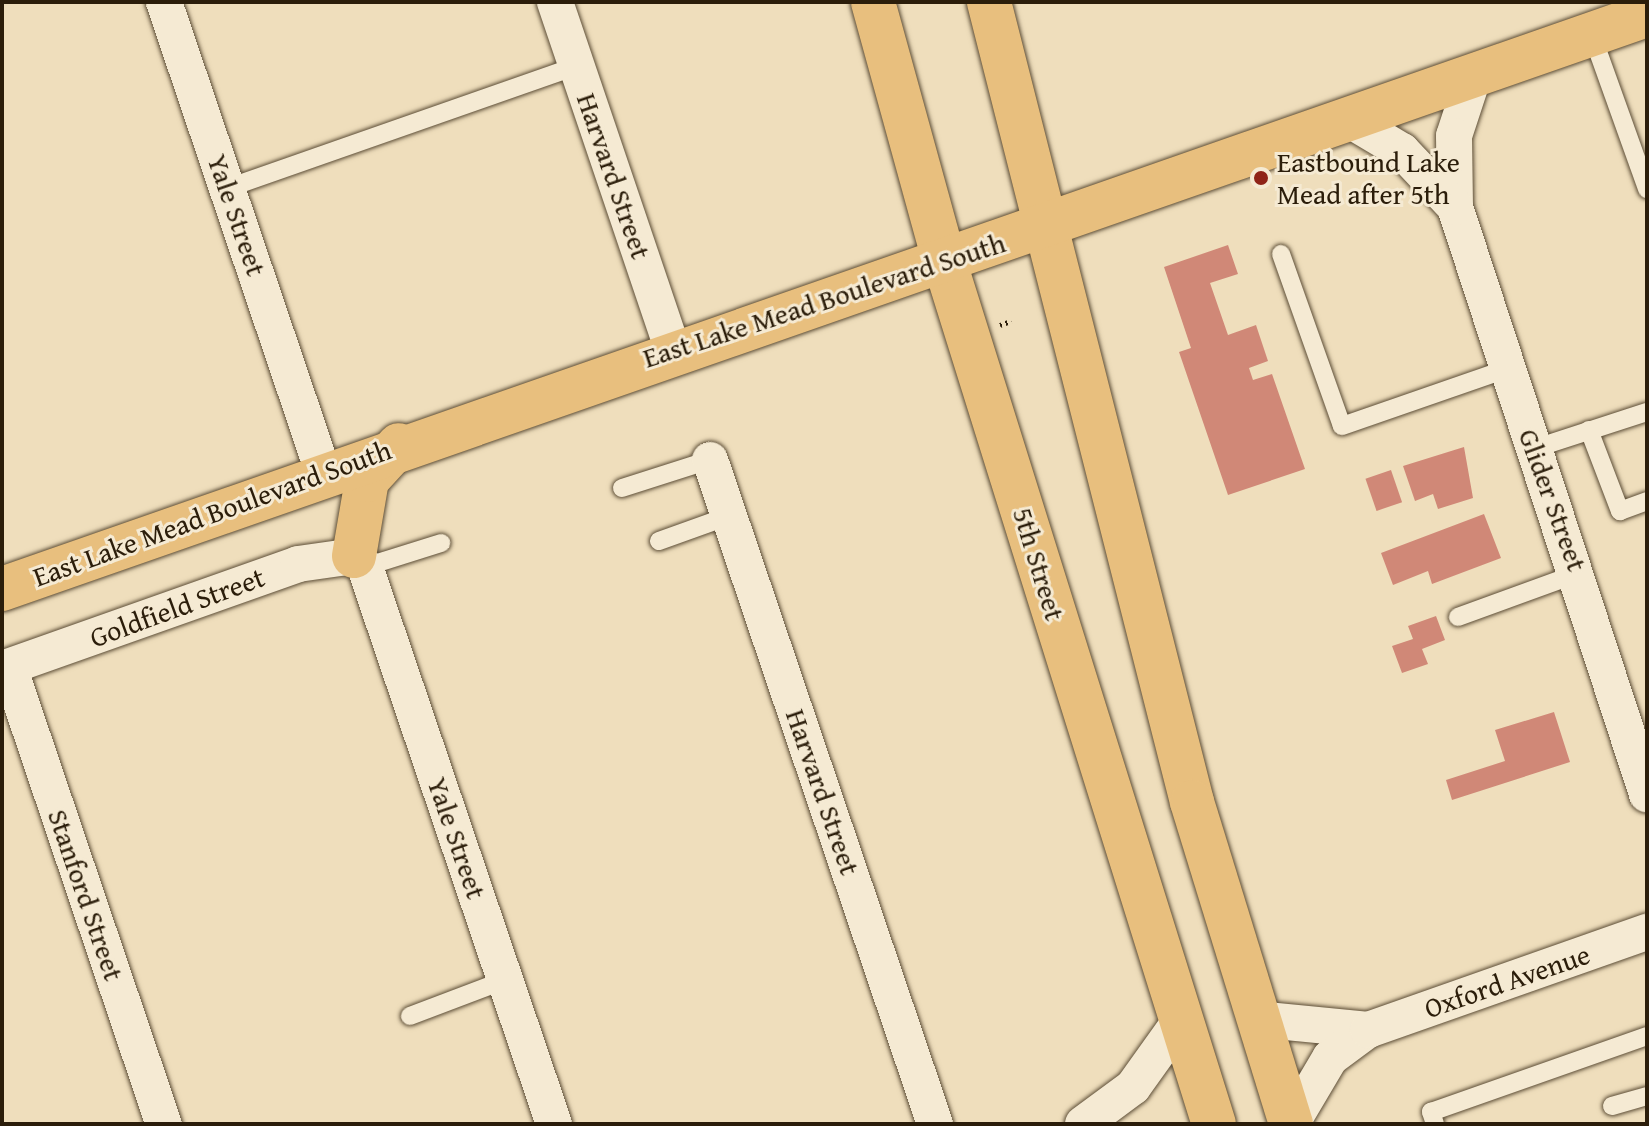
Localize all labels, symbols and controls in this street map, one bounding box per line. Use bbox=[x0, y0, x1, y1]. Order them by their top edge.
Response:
street label: Harvard Street bbox=[570, 89, 658, 263]
place label: Eastbound Lake Mead after 5th bbox=[1277, 145, 1460, 211]
street label: Yale Street bbox=[201, 150, 273, 280]
marker: Eastbound Lake Mead after 5th bbox=[1252, 169, 1270, 187]
street label: East Lake Mead Boulevard South bbox=[639, 225, 1009, 375]
street label: Glider Street bbox=[1512, 424, 1594, 576]
street label: East Lake Mead Boulevard South bbox=[28, 432, 396, 594]
street label: 5th Street bbox=[1006, 504, 1072, 624]
street label: Goldfield Street bbox=[85, 560, 269, 654]
street label: Harvard Street bbox=[779, 705, 867, 879]
street label: Yale Street bbox=[421, 773, 493, 903]
street label: Stanford Street bbox=[41, 805, 131, 985]
street label: Oxford Avenue bbox=[1420, 937, 1594, 1025]

